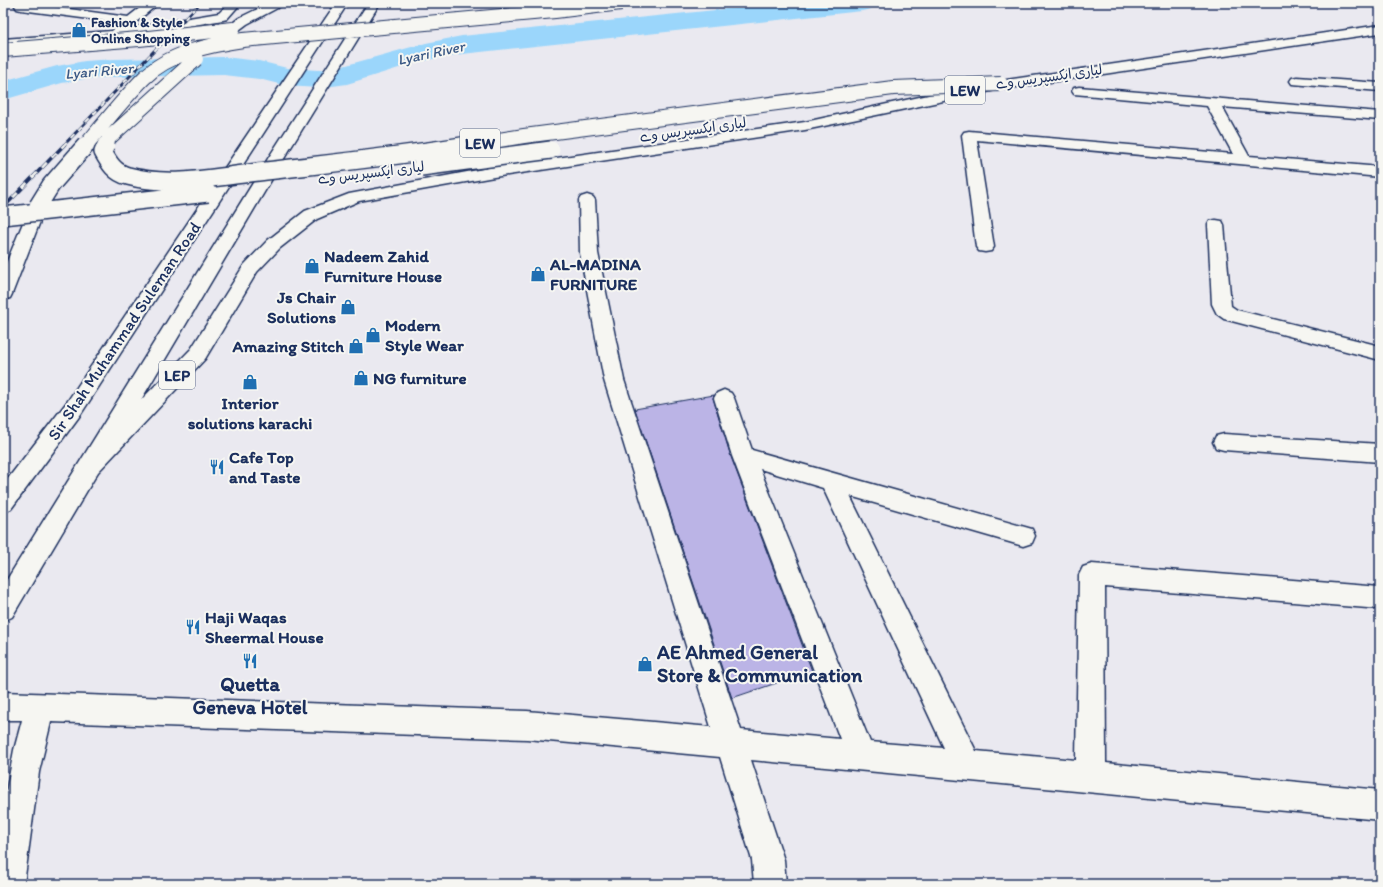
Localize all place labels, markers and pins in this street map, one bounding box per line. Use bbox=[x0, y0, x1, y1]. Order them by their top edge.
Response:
place label: Fashion & Style Online Shopping bbox=[91, 14, 191, 47]
shop icon: Fashion & Style Online Shopping bbox=[70, 21, 88, 39]
place label: Nadeem Zahid Furniture House bbox=[324, 246, 442, 286]
place label: AL-MADINA FURNITURE bbox=[549, 254, 641, 294]
shop icon: Nadeem Zahid Furniture House bbox=[303, 257, 321, 275]
shop icon: AL-MADINA FURNITURE bbox=[529, 265, 547, 283]
place label: Js Chair Solutions bbox=[267, 287, 336, 327]
shop icon: Js Chair Solutions bbox=[339, 298, 357, 316]
place label: Modern Style Wear bbox=[385, 315, 464, 356]
shop icon: Modern Style Wear bbox=[364, 326, 382, 344]
place label: Amazing Stitch bbox=[231, 336, 344, 357]
shop icon: Amazing Stitch bbox=[347, 337, 365, 355]
place label: NG furniture bbox=[373, 368, 467, 388]
shop icon: NG furniture bbox=[352, 369, 370, 387]
shop icon: Interior solutions karachi bbox=[241, 373, 259, 391]
place label: Interior solutions karachi bbox=[188, 393, 312, 433]
place label: Cafe Top and Taste bbox=[229, 447, 301, 487]
restaurant icon: Cafe Top and Taste bbox=[208, 458, 226, 476]
place label: Haji Waqas Sheermal House bbox=[205, 607, 324, 647]
restaurant icon: Haji Waqas Sheermal House bbox=[184, 618, 202, 636]
place label: AE Ahmed General Store & Communication bbox=[656, 640, 863, 687]
restaurant icon: Quetta Geneva Hotel bbox=[241, 652, 259, 670]
shop icon: AE Ahmed General Store & Communication bbox=[636, 655, 654, 673]
place label: Quetta Geneva Hotel bbox=[192, 672, 308, 719]

